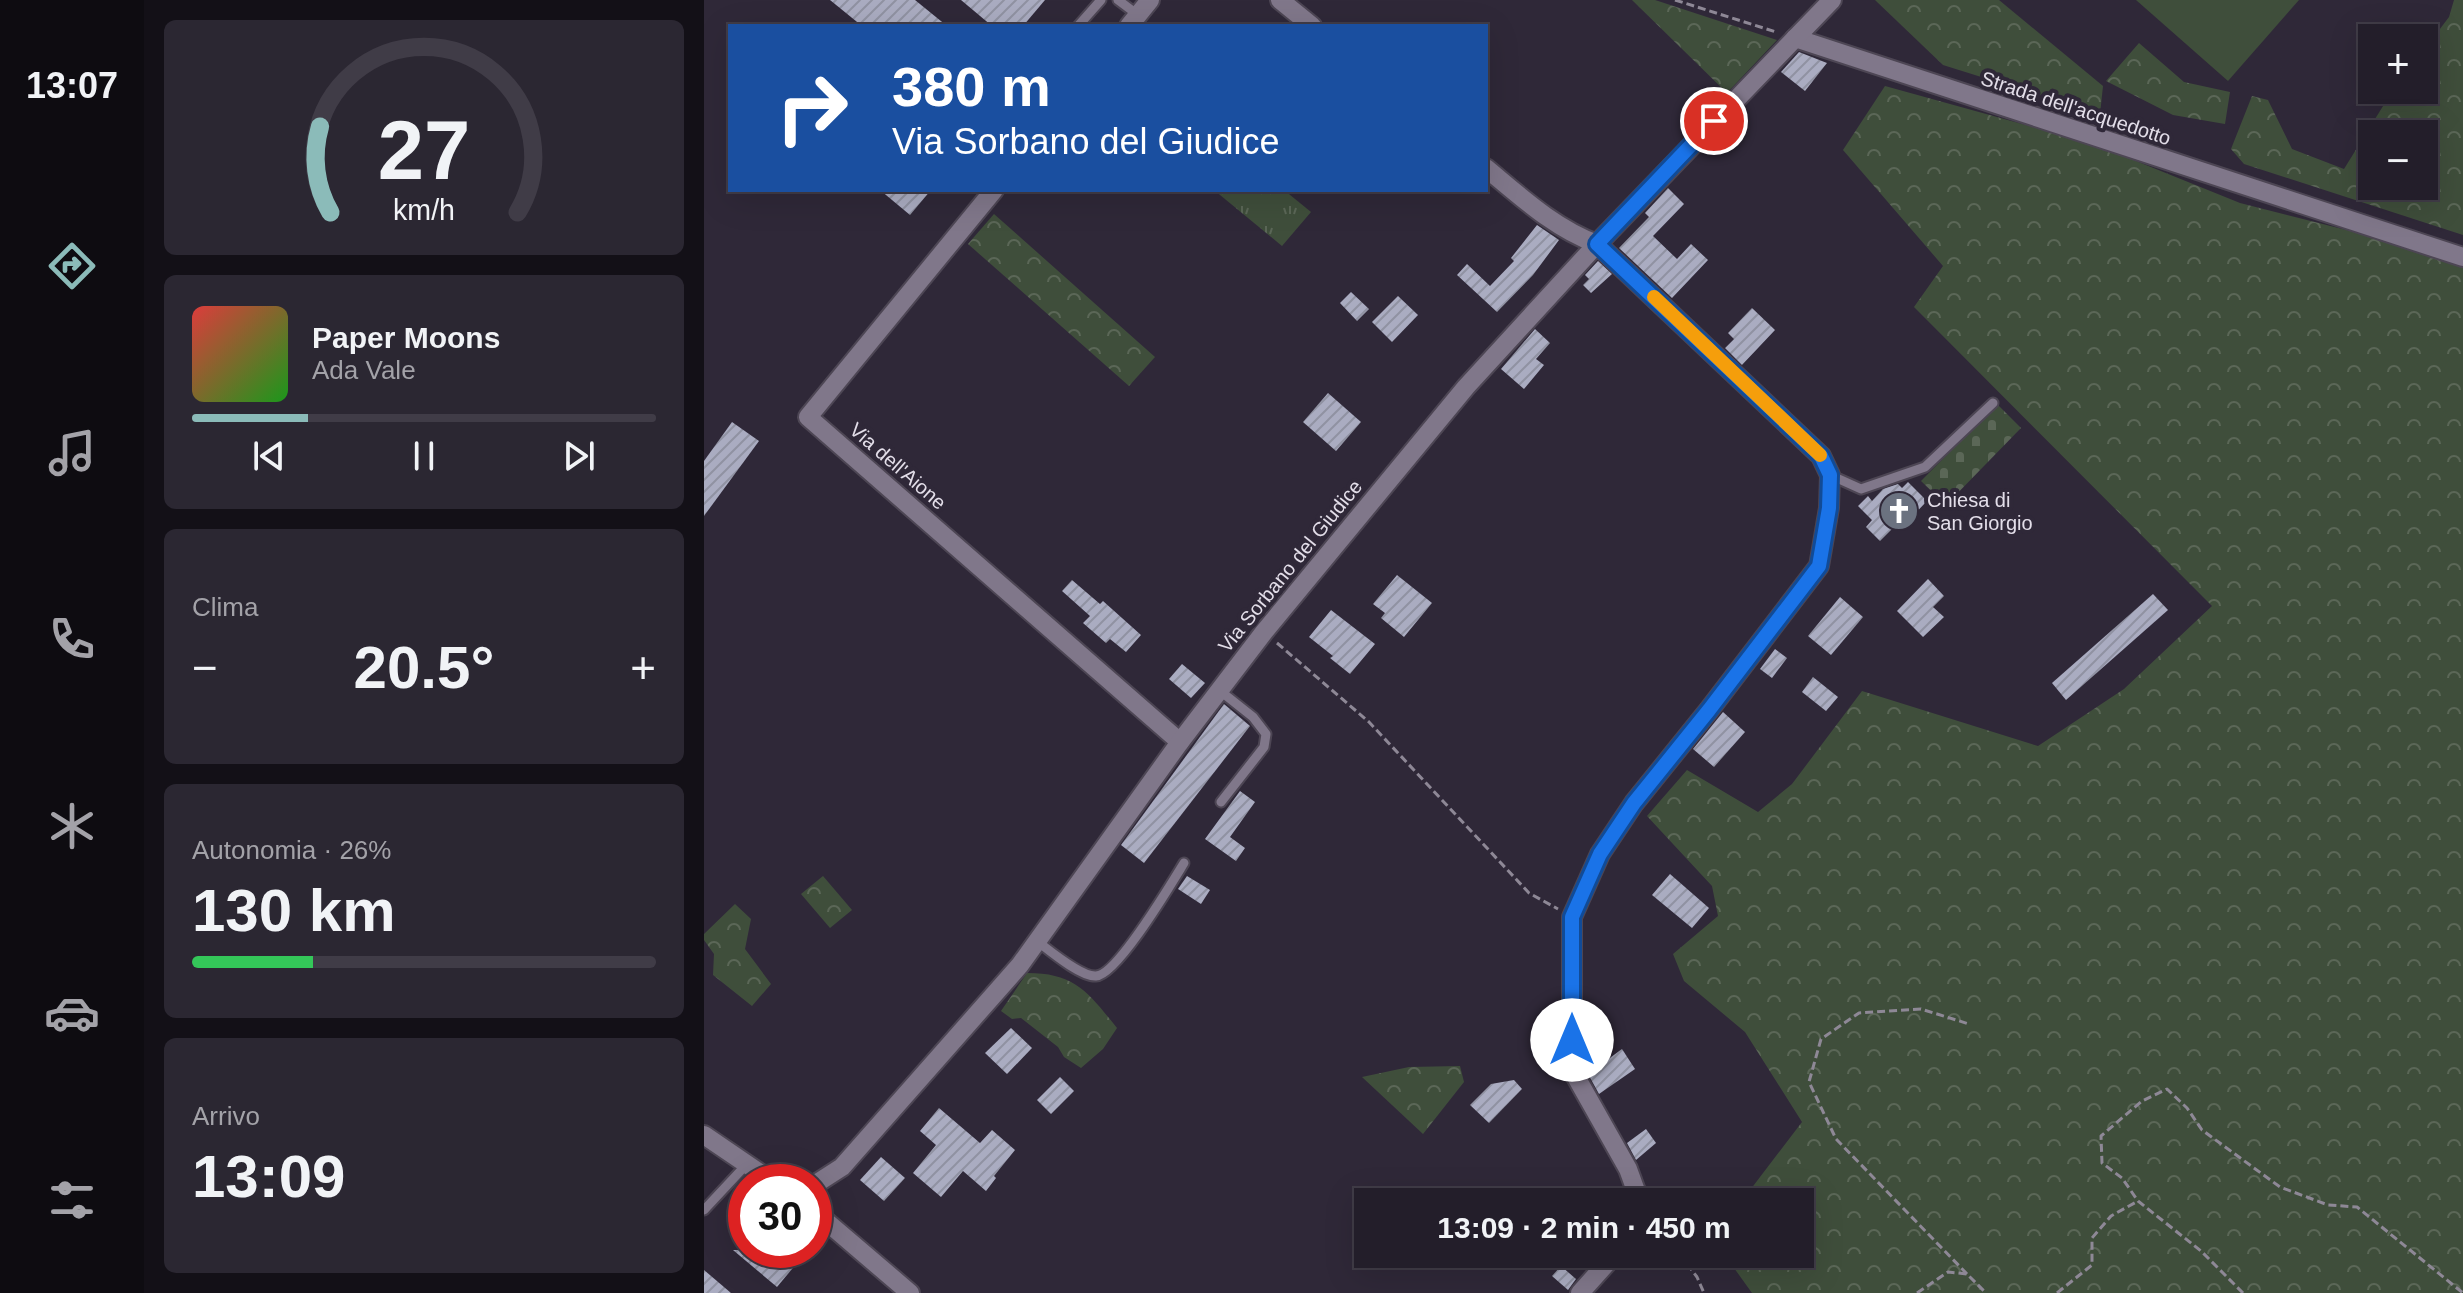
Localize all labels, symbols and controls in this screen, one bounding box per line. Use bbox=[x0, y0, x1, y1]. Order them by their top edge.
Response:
map controls bbox=[2358, 24, 2438, 200]
button: + bbox=[2358, 24, 2438, 104]
text: 380 m bbox=[892, 55, 1051, 118]
icon: right bbox=[760, 56, 864, 160]
text: 13:07 bbox=[26, 65, 118, 106]
street label: Strada dell'acquedotto bbox=[1978, 67, 2174, 149]
pin bbox=[1680, 87, 1748, 155]
icon: arrive bbox=[1692, 99, 1736, 143]
text: 27 bbox=[378, 104, 470, 197]
button: − bbox=[2358, 120, 2438, 200]
text: Via Sorbano del Giudice bbox=[892, 121, 1280, 162]
text: km/h bbox=[393, 194, 455, 226]
icon: directions bbox=[44, 238, 100, 294]
text: Paper Moons bbox=[312, 321, 500, 354]
text: Ada Vale bbox=[312, 355, 416, 385]
street label: Via dell'Aione bbox=[845, 418, 951, 514]
icon: music bbox=[44, 425, 100, 481]
icon: previous bbox=[247, 434, 291, 478]
icon: pause bbox=[402, 434, 446, 478]
icon: next bbox=[557, 434, 601, 478]
street label: Via Sorbano del Giudice bbox=[1214, 475, 1366, 657]
place label: Chiesa di San Giorgio bbox=[1927, 489, 2033, 534]
church icon: Chiesa di San Giorgio bbox=[1878, 490, 1920, 532]
text: Clima bbox=[192, 592, 258, 622]
icon: phone bbox=[44, 611, 100, 667]
text: 20.5° bbox=[354, 634, 494, 701]
text: − bbox=[192, 643, 218, 692]
text: + bbox=[630, 643, 656, 692]
icon: climate bbox=[44, 798, 100, 854]
text: Autonomia · 26% bbox=[192, 835, 391, 865]
text: 130 km bbox=[192, 877, 396, 944]
icon: car bbox=[44, 985, 100, 1041]
position arrow bbox=[1530, 998, 1614, 1082]
text: Arrivo bbox=[192, 1101, 260, 1131]
text: 13:09 bbox=[192, 1143, 345, 1210]
speed limit sign: 30 bbox=[728, 1164, 832, 1268]
icon: filters bbox=[44, 1172, 100, 1228]
text: 13:09 · 2 min · 450 m bbox=[1437, 1211, 1731, 1244]

